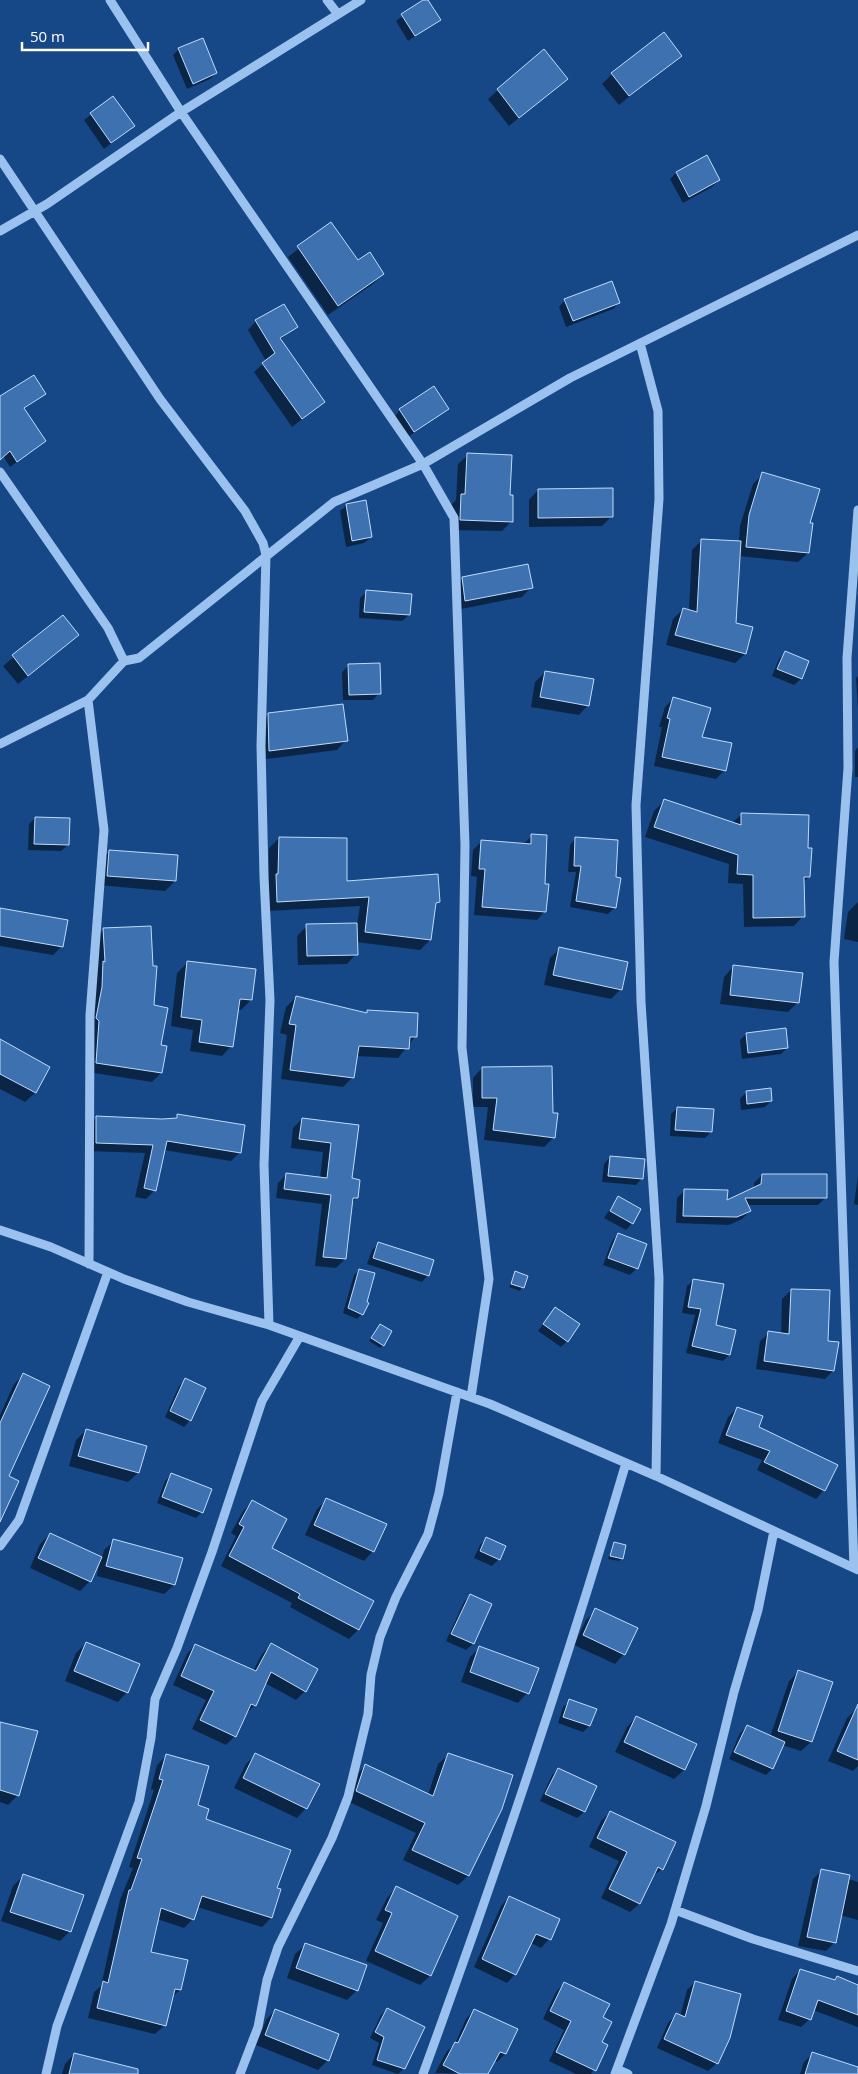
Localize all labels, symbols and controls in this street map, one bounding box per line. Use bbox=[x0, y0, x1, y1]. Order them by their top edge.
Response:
scale bar bbox=[22, 20, 149, 52]
text: 50 m bbox=[30, 26, 65, 46]

